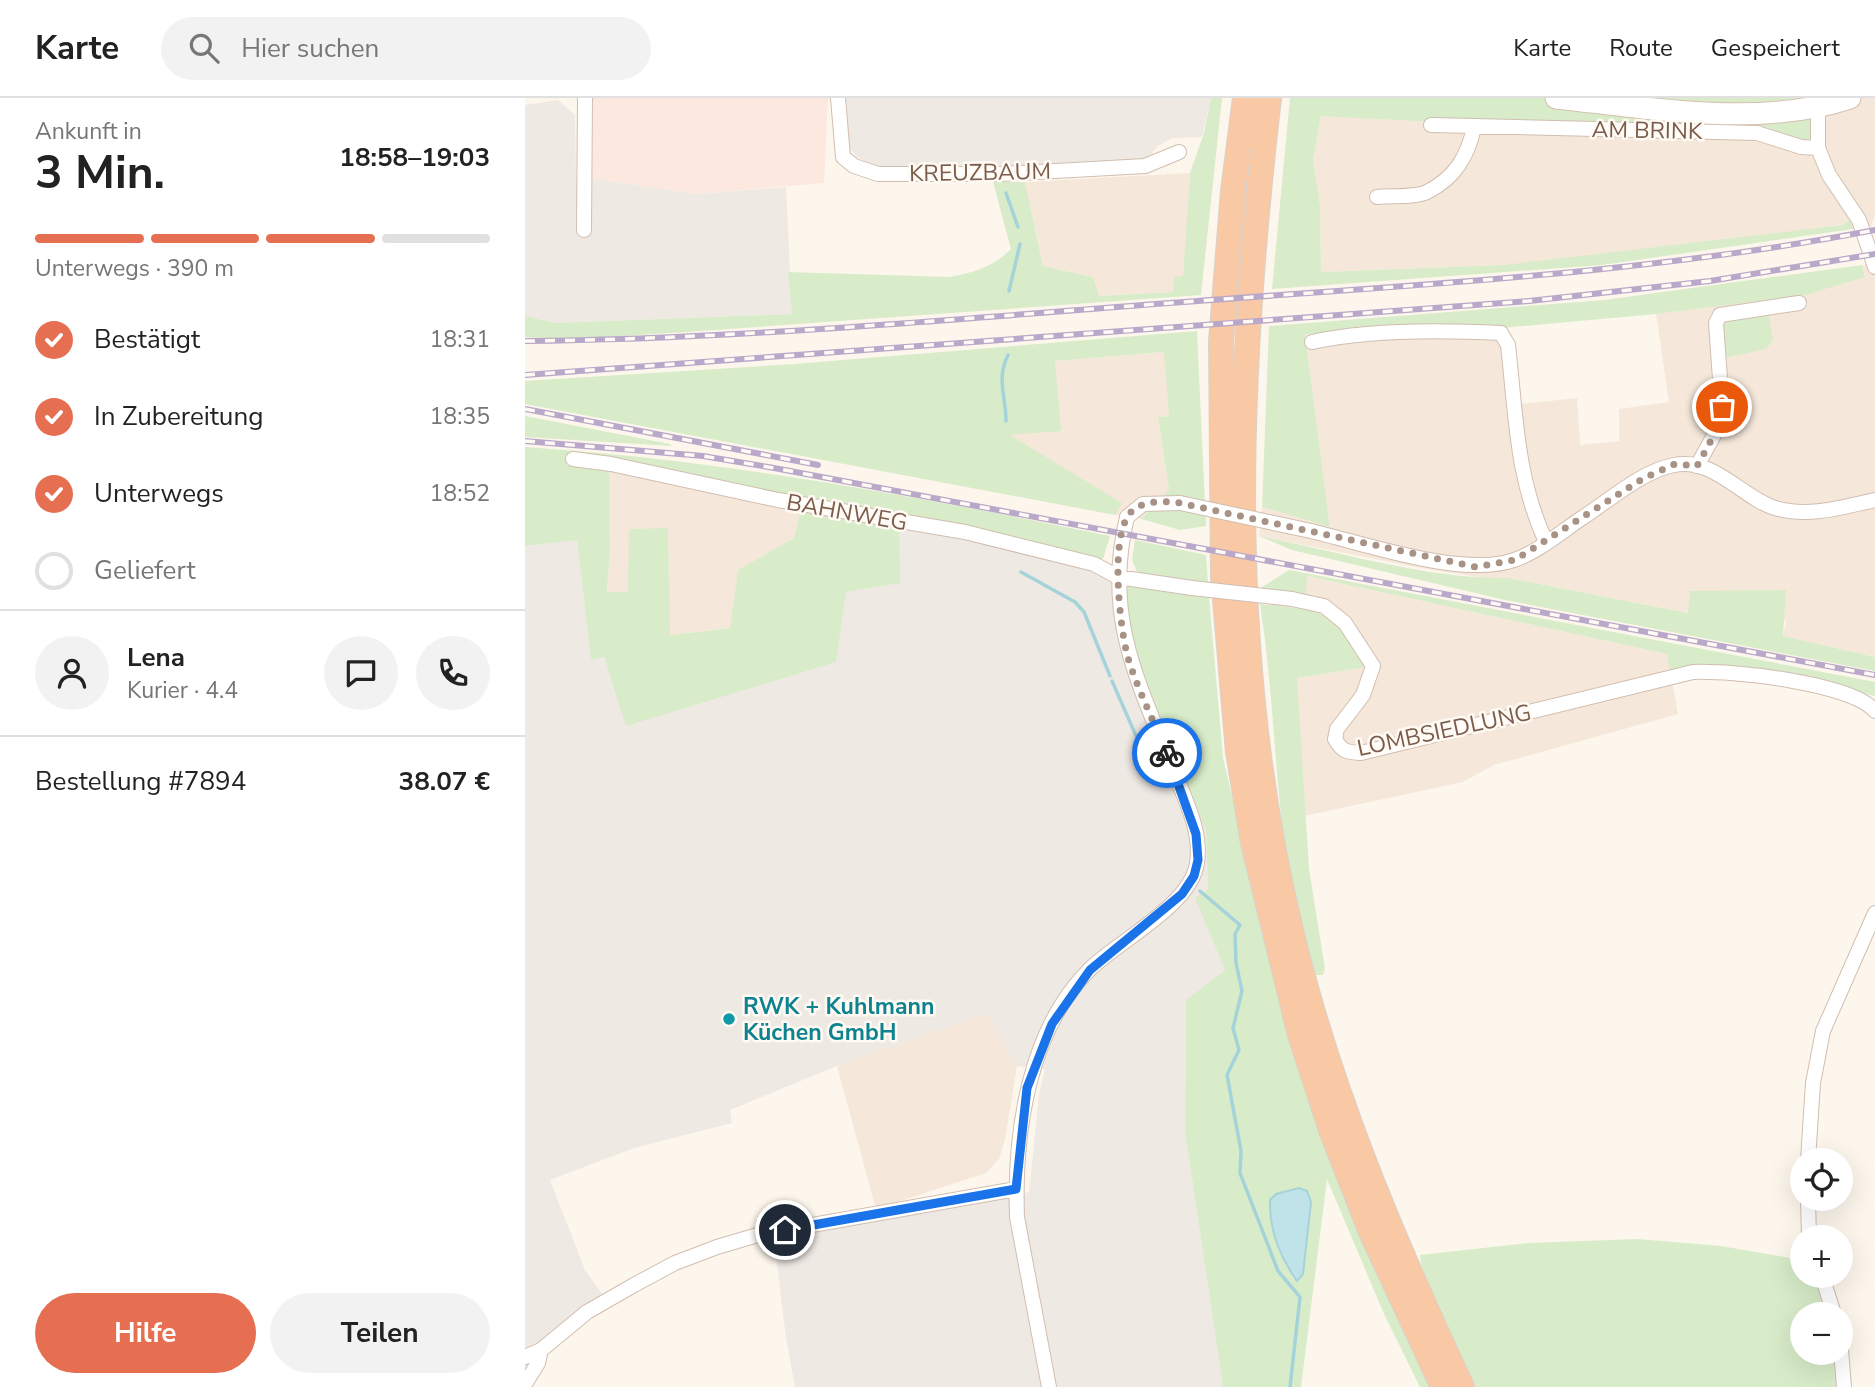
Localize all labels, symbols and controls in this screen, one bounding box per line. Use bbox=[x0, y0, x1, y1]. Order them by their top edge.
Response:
search box bbox=[161, 17, 651, 80]
text: Karte bbox=[35, 26, 119, 71]
icon: search bbox=[185, 29, 223, 67]
text: Hier suchen bbox=[241, 31, 379, 66]
text: Karte bbox=[1513, 32, 1571, 64]
text: Route bbox=[1609, 32, 1673, 64]
text: Gespeichert bbox=[1711, 32, 1840, 64]
street label: AM BRINK bbox=[1591, 114, 1703, 147]
text: Ankunft in bbox=[35, 116, 142, 147]
text: 18:58–19:03 bbox=[339, 140, 490, 175]
text: 3 Min. bbox=[35, 141, 165, 204]
street label: KREUZBAUM bbox=[909, 156, 1051, 189]
text: Unterwegs · 390 m bbox=[35, 253, 234, 284]
icon: check bbox=[35, 321, 73, 359]
text: Bestätigt bbox=[94, 322, 200, 357]
text: 18:31 bbox=[430, 324, 490, 355]
pin bbox=[1692, 377, 1752, 437]
icon: bag bbox=[1703, 388, 1741, 426]
icon: check bbox=[35, 398, 73, 436]
text: In Zubereitung bbox=[94, 399, 263, 434]
text: 18:35 bbox=[430, 401, 490, 432]
icon: check bbox=[35, 475, 73, 513]
text: Unterwegs bbox=[94, 476, 224, 511]
text: 18:52 bbox=[430, 478, 490, 509]
street label: BAHNWEG bbox=[784, 487, 910, 538]
text: Geliefert bbox=[94, 553, 195, 588]
button: person bbox=[35, 636, 109, 710]
button: chat bbox=[324, 636, 398, 710]
button: phone bbox=[416, 636, 490, 710]
text: Lena bbox=[127, 640, 185, 675]
text: Kurier · 4.4 bbox=[127, 675, 238, 706]
street label: LOMBSIEDLUNG bbox=[1354, 697, 1534, 764]
courier bbox=[1132, 718, 1202, 788]
icon: bike bbox=[1148, 734, 1186, 772]
text: Bestellung #7894 bbox=[35, 764, 246, 799]
text: 38.07 € bbox=[399, 764, 490, 799]
place label: RWK + Kuhlmann Küchen GmbH bbox=[743, 991, 934, 1048]
marker: RWK + Kuhlmann Küchen GmbH bbox=[721, 1011, 737, 1027]
map controls bbox=[1790, 1148, 1853, 1365]
button: locate bbox=[1790, 1148, 1853, 1211]
pin bbox=[755, 1200, 815, 1260]
icon: home bbox=[766, 1211, 804, 1249]
button: + bbox=[1790, 1225, 1853, 1288]
button: Hilfe bbox=[35, 1293, 256, 1373]
button: Teilen bbox=[270, 1293, 490, 1373]
button: − bbox=[1790, 1302, 1853, 1365]

